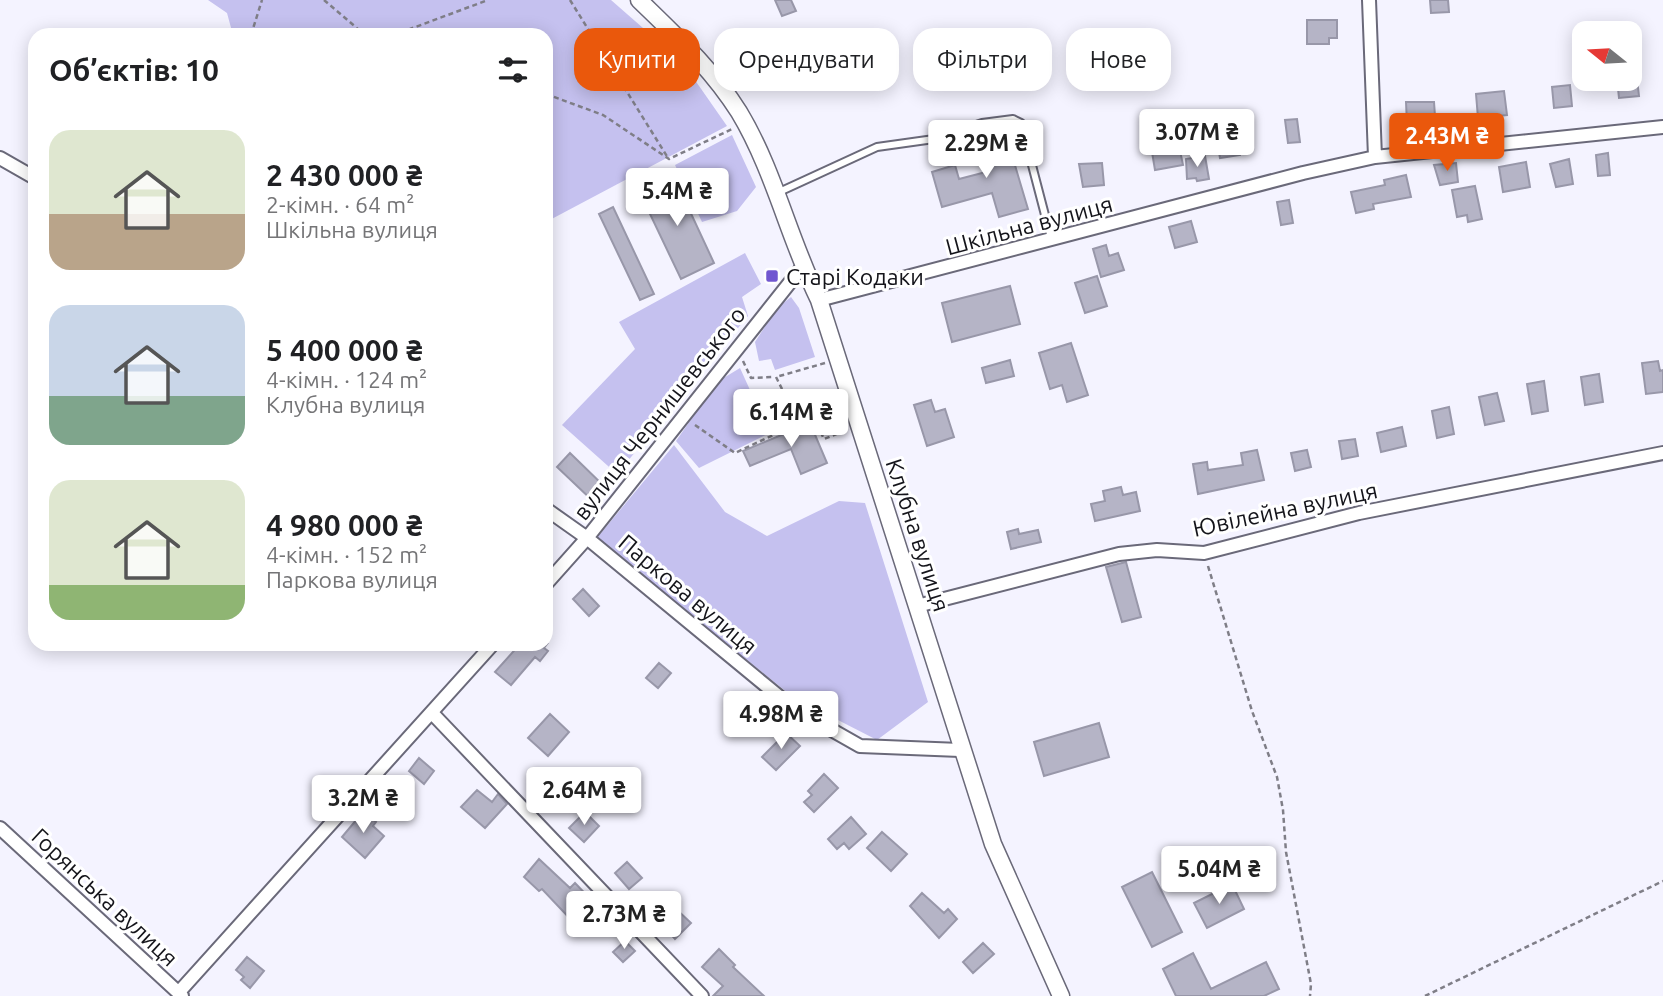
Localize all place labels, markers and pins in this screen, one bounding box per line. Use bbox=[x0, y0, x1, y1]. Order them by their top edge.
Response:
pin: 3.07M ₴ bbox=[1132, 110, 1262, 169]
pin: 2.43M ₴ bbox=[1382, 114, 1512, 173]
pin: 2.29M ₴ bbox=[921, 120, 1051, 180]
pin: 5.4M ₴ bbox=[620, 168, 734, 228]
place label: Старі Кодаки bbox=[786, 264, 924, 289]
marker: Старі Кодаки bbox=[764, 268, 780, 284]
pin: 6.14M ₴ bbox=[726, 390, 856, 449]
pin: 4.98M ₴ bbox=[716, 692, 846, 751]
pin: 2.64M ₴ bbox=[519, 768, 649, 827]
pin: 3.2M ₴ bbox=[306, 776, 420, 835]
pin: 5.04M ₴ bbox=[1154, 846, 1284, 906]
pin: 2.73M ₴ bbox=[559, 892, 689, 951]

